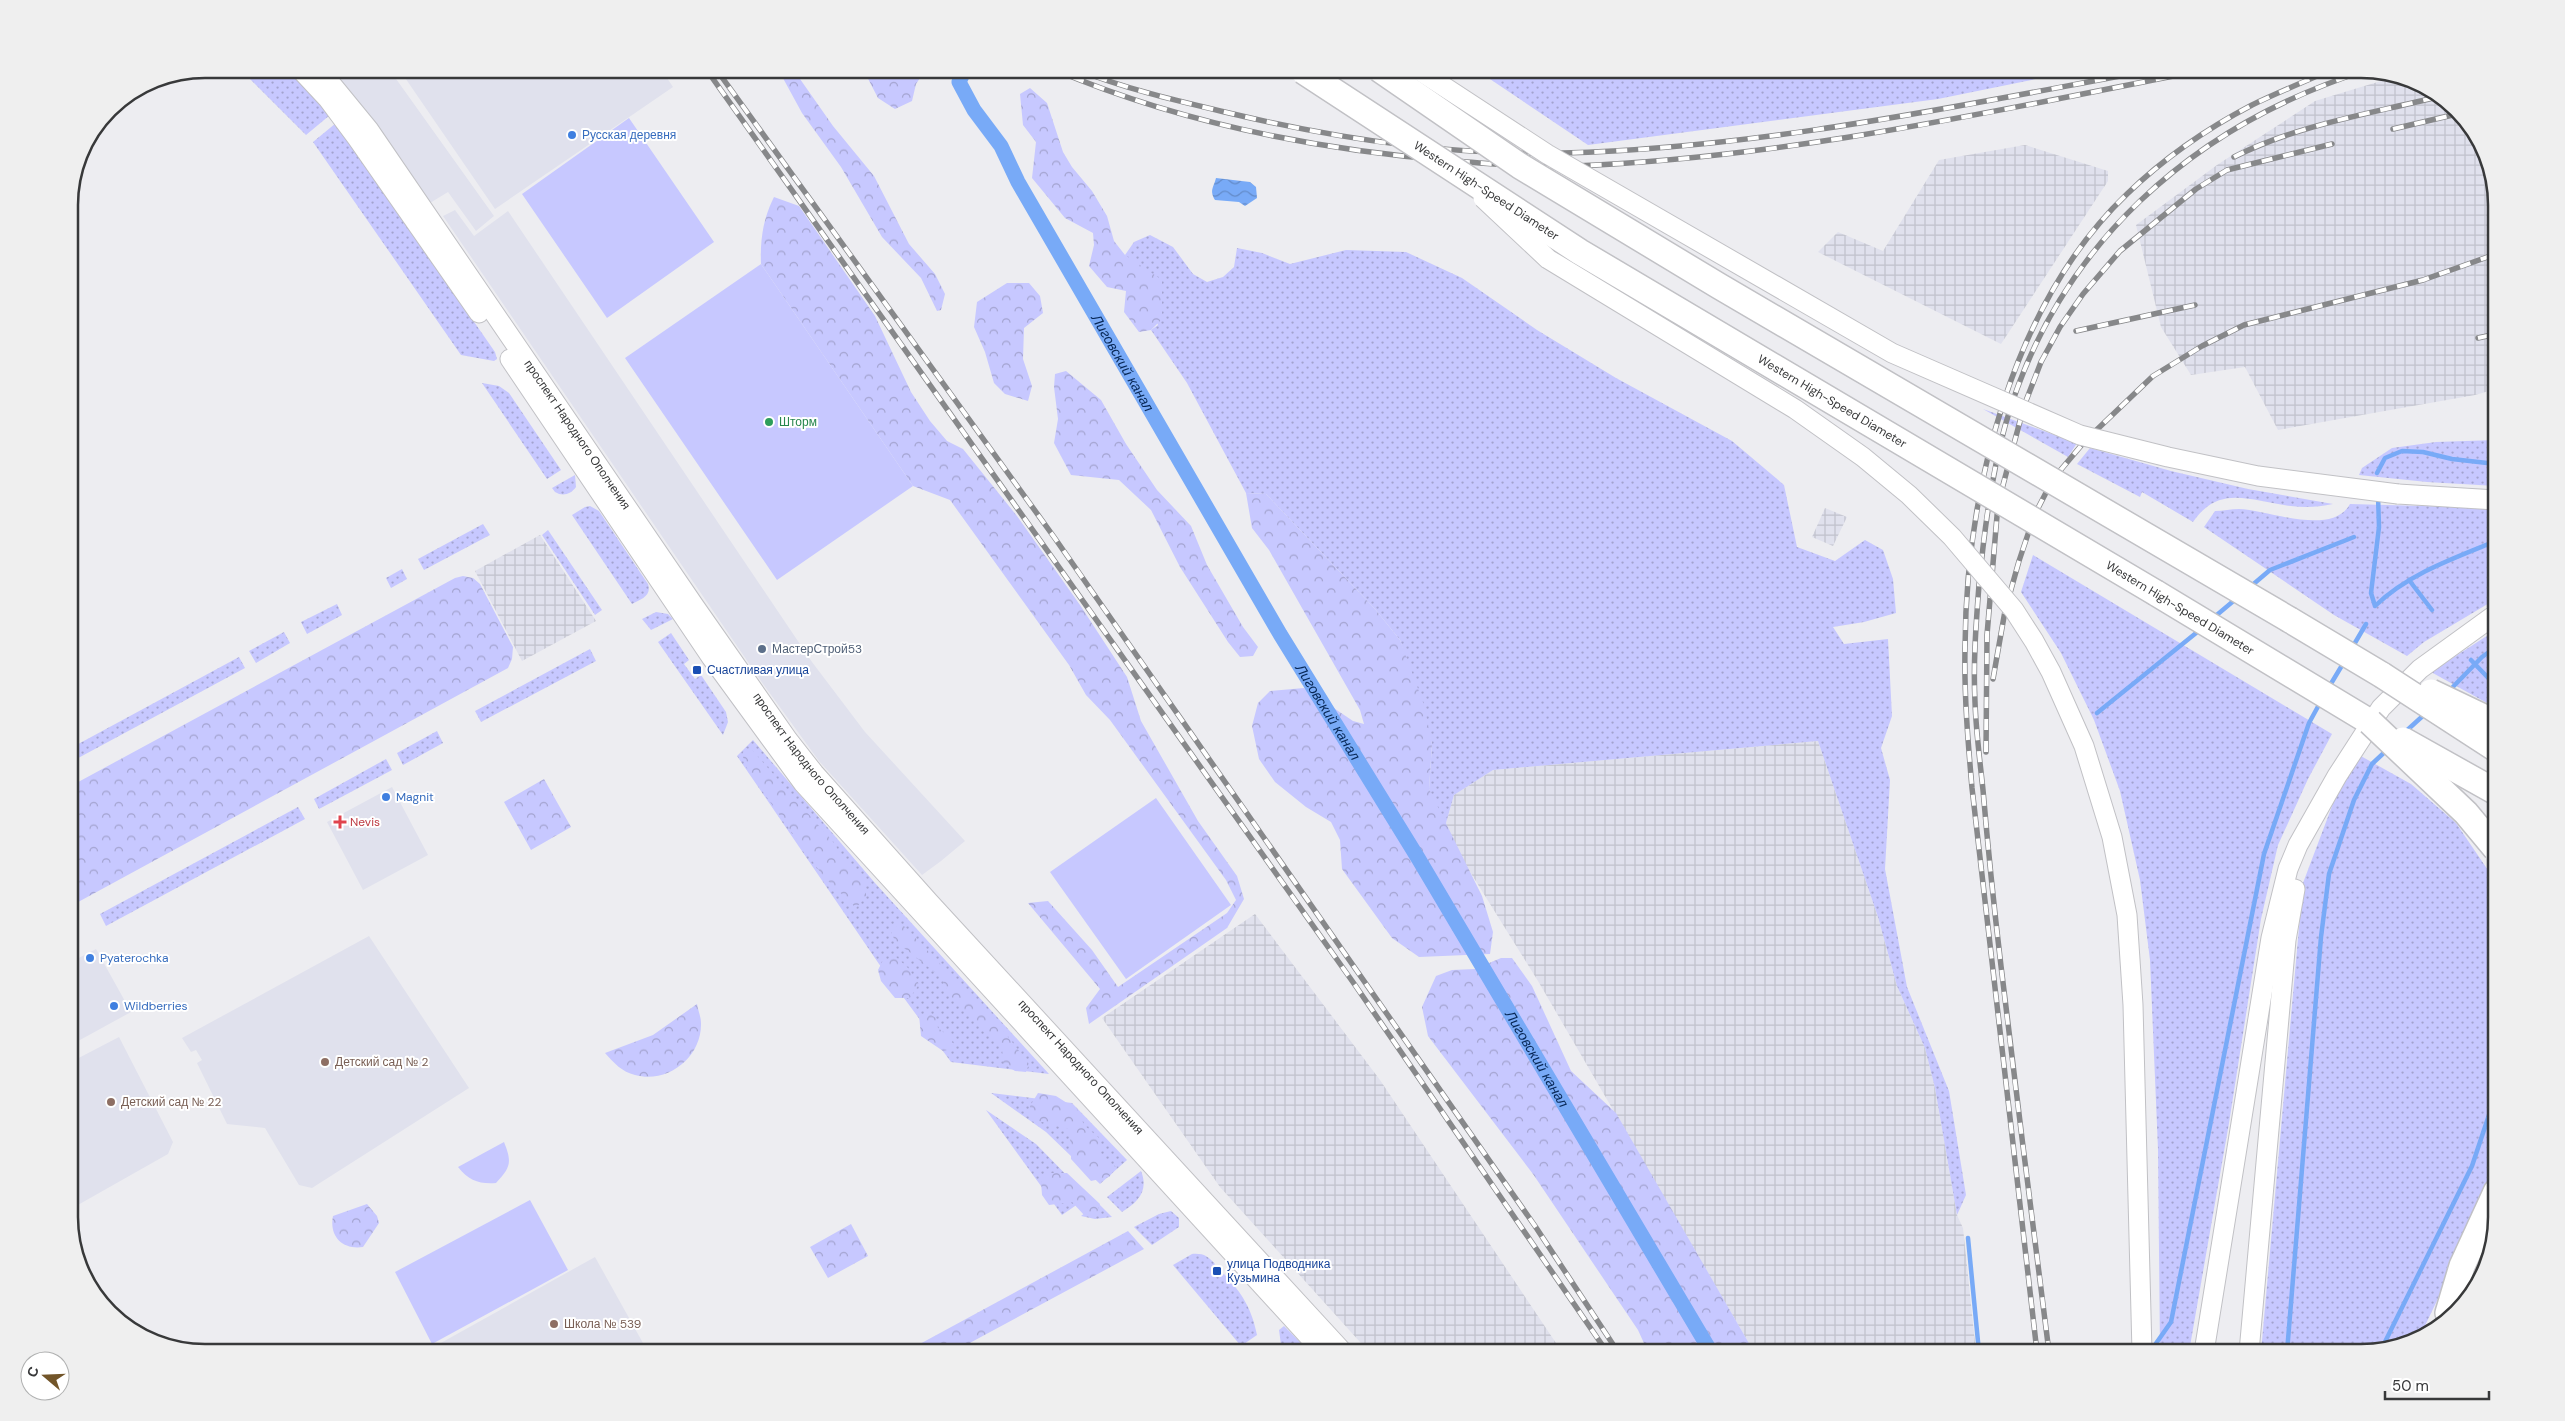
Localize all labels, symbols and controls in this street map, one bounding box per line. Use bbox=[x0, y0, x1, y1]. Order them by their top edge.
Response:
place label: Русская деревня bbox=[582, 127, 676, 143]
marker: Русская деревня bbox=[566, 129, 578, 141]
street label: Western High-Speed Diameter bbox=[1411, 137, 1563, 244]
water label: Лиговский канал bbox=[1087, 310, 1158, 415]
street label: Western High-Speed Diameter bbox=[1755, 351, 1910, 452]
street label: проспект Народного Ополчения bbox=[521, 357, 634, 513]
place label: Шторм bbox=[779, 414, 817, 430]
marker: Шторм bbox=[763, 416, 775, 428]
street label: Western High-Speed Diameter bbox=[2103, 557, 2258, 659]
place label: МастерСтрой53 bbox=[772, 641, 862, 657]
marker: МастерСтрой53 bbox=[756, 643, 768, 655]
water label: Лиговский канал bbox=[1291, 660, 1365, 764]
place label: Счастливая улица bbox=[707, 662, 809, 678]
marker: Счастливая улица bbox=[691, 664, 703, 676]
street label: проспект Народного Ополчения bbox=[749, 690, 873, 838]
place label: Magnit bbox=[396, 789, 434, 805]
marker: Magnit bbox=[380, 791, 392, 803]
place label: Nevis bbox=[350, 814, 380, 830]
marker: Nevis bbox=[334, 816, 346, 828]
place label: Pyaterochka bbox=[100, 950, 169, 966]
marker: Pyaterochka bbox=[84, 952, 96, 964]
street label: проспект Народного Ополчения bbox=[1015, 996, 1147, 1138]
place label: Wildberries bbox=[124, 998, 188, 1014]
marker: Wildberries bbox=[108, 1000, 120, 1012]
water label: Лиговский канал bbox=[1501, 1006, 1573, 1111]
place label: Детский сад № 2 bbox=[335, 1054, 429, 1070]
marker: Детский сад № 2 bbox=[319, 1056, 331, 1068]
place label: Детский сад № 22 bbox=[121, 1094, 221, 1110]
marker: Детский сад № 22 bbox=[105, 1096, 117, 1108]
place label: улица Подводника Кузьмина bbox=[1227, 1256, 1331, 1286]
marker: улица Подводника Кузьмина bbox=[1211, 1265, 1223, 1277]
place label: Школа № 539 bbox=[564, 1316, 641, 1332]
marker: Школа № 539 bbox=[548, 1318, 560, 1330]
north arrow bbox=[20, 1351, 70, 1401]
text: С bbox=[23, 1364, 43, 1379]
scale bar bbox=[2385, 1368, 2489, 1400]
text: 50 m bbox=[2392, 1376, 2429, 1396]

